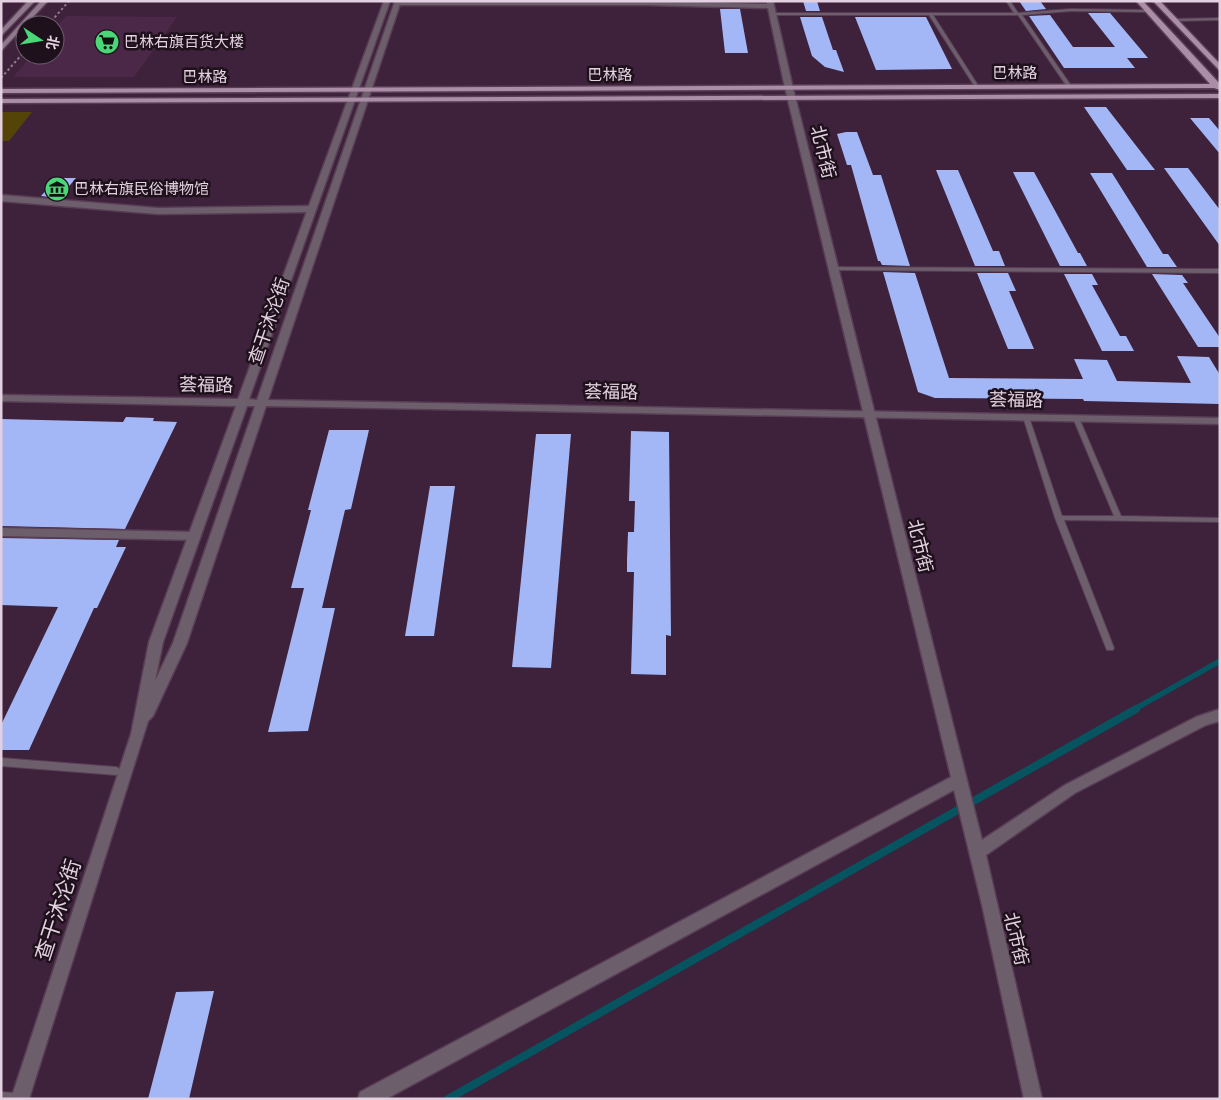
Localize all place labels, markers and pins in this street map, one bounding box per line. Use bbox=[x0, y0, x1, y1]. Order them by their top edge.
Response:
supermarket icon: 巴林右旗百货大楼 bbox=[94, 29, 120, 55]
place label: 巴林右旗百货大楼 bbox=[124, 31, 244, 54]
museum icon: 巴林右旗民俗博物馆 bbox=[44, 176, 70, 202]
place label: 巴林右旗民俗博物馆 bbox=[74, 178, 209, 201]

